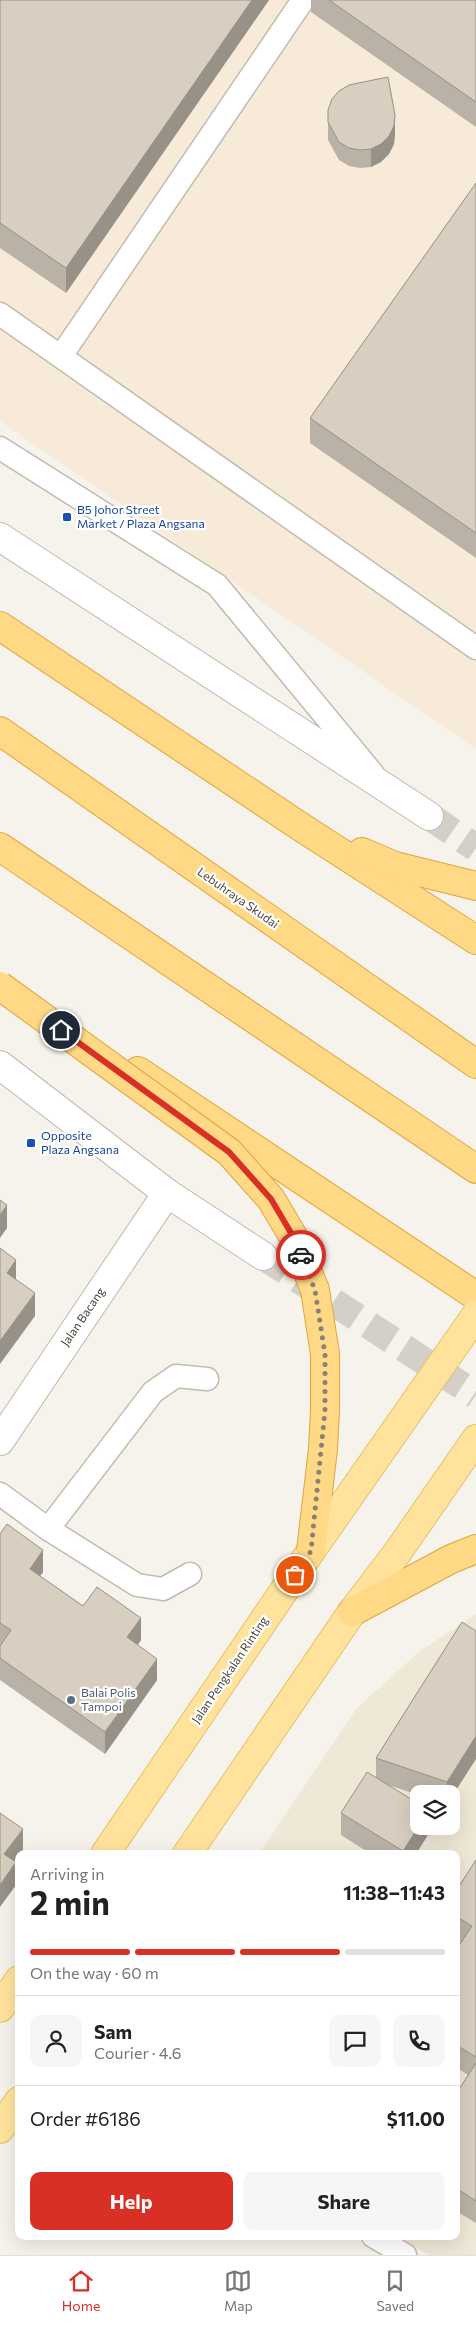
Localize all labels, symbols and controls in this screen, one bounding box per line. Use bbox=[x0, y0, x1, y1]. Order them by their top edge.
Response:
place label: B5 Johor Street Market / Plaza Angsana bbox=[77, 502, 205, 530]
marker: B5 Johor Street Market / Plaza Angsana bbox=[61, 511, 73, 523]
street label: Lebuhraya Skudai bbox=[195, 864, 282, 930]
pin bbox=[40, 1009, 82, 1051]
icon: home bbox=[47, 1016, 75, 1044]
place label: Opposite Plaza Angsana bbox=[41, 1128, 119, 1156]
marker: Opposite Plaza Angsana bbox=[25, 1137, 37, 1149]
courier bbox=[276, 1230, 326, 1280]
icon: car bbox=[287, 1241, 315, 1269]
street label: Jalan Bacang bbox=[57, 1284, 108, 1349]
pin bbox=[274, 1554, 316, 1596]
icon: bag bbox=[281, 1561, 309, 1589]
street label: Jalan Pengkalan Rinting bbox=[188, 1613, 271, 1726]
place label: Balai Polis Tampoi bbox=[81, 1685, 136, 1713]
marker: Balai Polis Tampoi bbox=[65, 1694, 77, 1706]
map controls bbox=[410, 1785, 460, 1835]
button: layers bbox=[410, 1785, 460, 1835]
text: Arriving in bbox=[30, 1864, 104, 1883]
text: 11:38–11:43 bbox=[343, 1881, 445, 1904]
text: 2 min bbox=[30, 1882, 110, 1922]
text: On the way · 60 m bbox=[30, 1963, 159, 1982]
button: person bbox=[30, 2015, 82, 2067]
button: chat bbox=[329, 2015, 381, 2067]
button: phone bbox=[393, 2015, 445, 2067]
text: Sam bbox=[94, 2020, 132, 2043]
text: Courier · 4.6 bbox=[94, 2043, 181, 2062]
text: Order #6186 bbox=[30, 2107, 141, 2130]
text: $11.00 bbox=[387, 2107, 445, 2130]
button: Help bbox=[30, 2172, 233, 2230]
button: Share bbox=[243, 2172, 445, 2230]
tab: Home bbox=[62, 2267, 100, 2314]
tab: Map bbox=[224, 2267, 253, 2314]
tab: Saved bbox=[376, 2267, 414, 2314]

